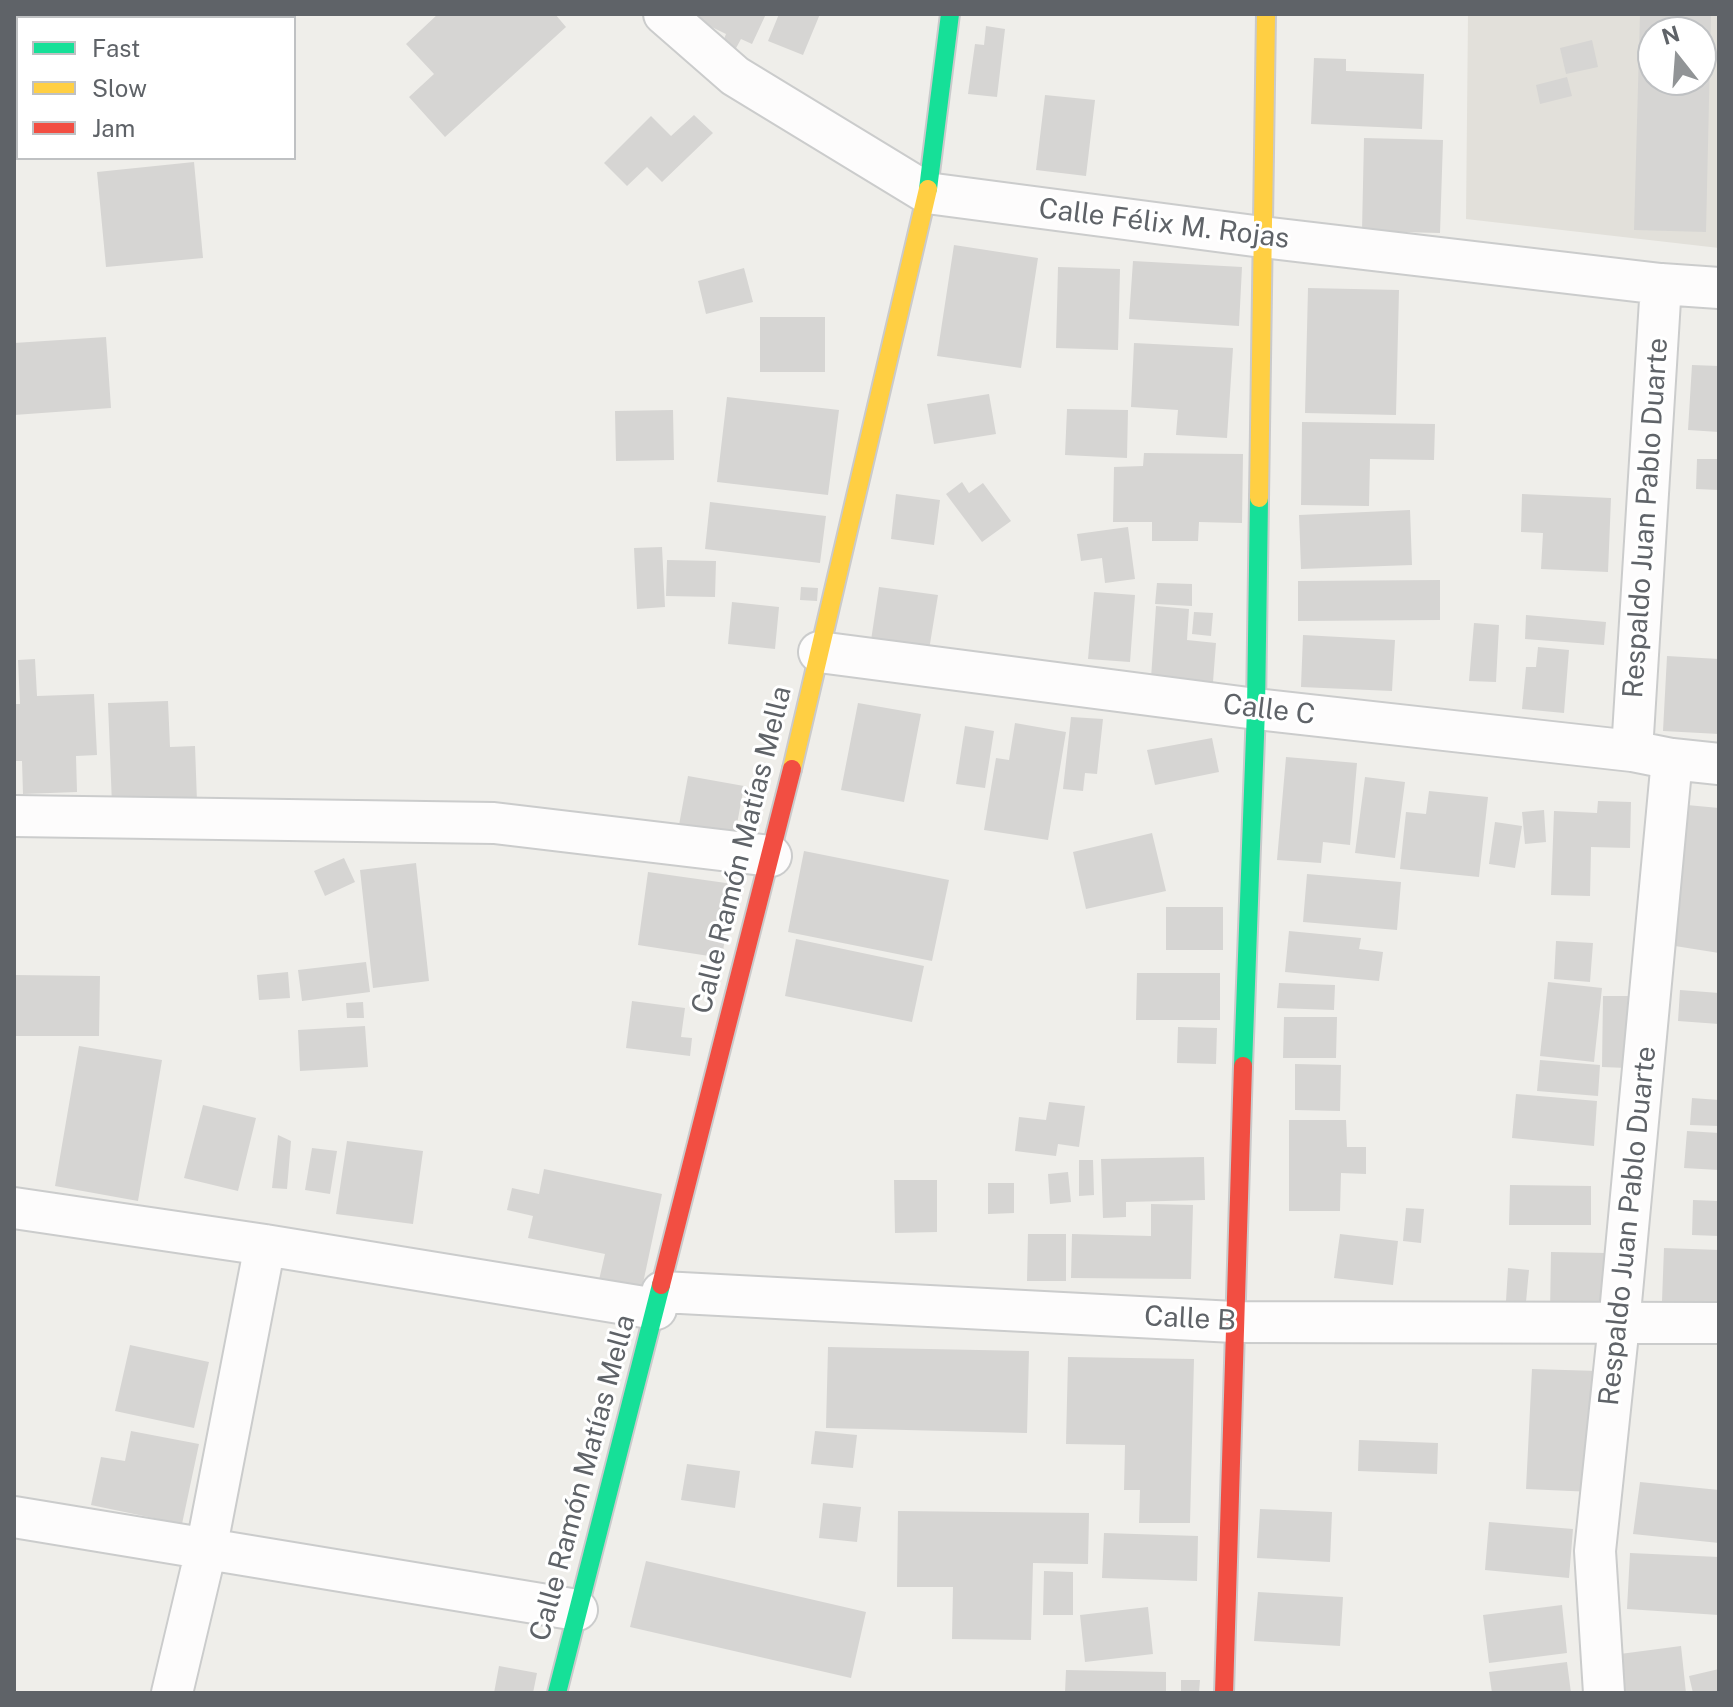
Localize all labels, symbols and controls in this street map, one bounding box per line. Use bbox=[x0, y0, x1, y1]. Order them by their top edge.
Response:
legend bbox=[16, 16, 296, 160]
north arrow bbox=[1637, 16, 1717, 96]
text: N bbox=[1659, 20, 1683, 50]
text: Fast bbox=[92, 34, 140, 62]
text: Slow bbox=[92, 74, 147, 102]
text: Jam bbox=[92, 114, 135, 142]
street label: Calle Félix M. Rojas bbox=[1037, 192, 1291, 256]
street label: Respaldo Juan Pablo Duarte bbox=[1617, 337, 1675, 699]
street label: Calle Ramón Matías Mella bbox=[685, 683, 799, 1017]
street label: Calle C bbox=[1221, 688, 1317, 732]
street label: Respaldo Juan Pablo Duarte bbox=[1592, 1045, 1664, 1407]
street label: Calle B bbox=[1143, 1300, 1237, 1338]
street label: Calle Ramón Matías Mella bbox=[523, 1311, 643, 1645]

